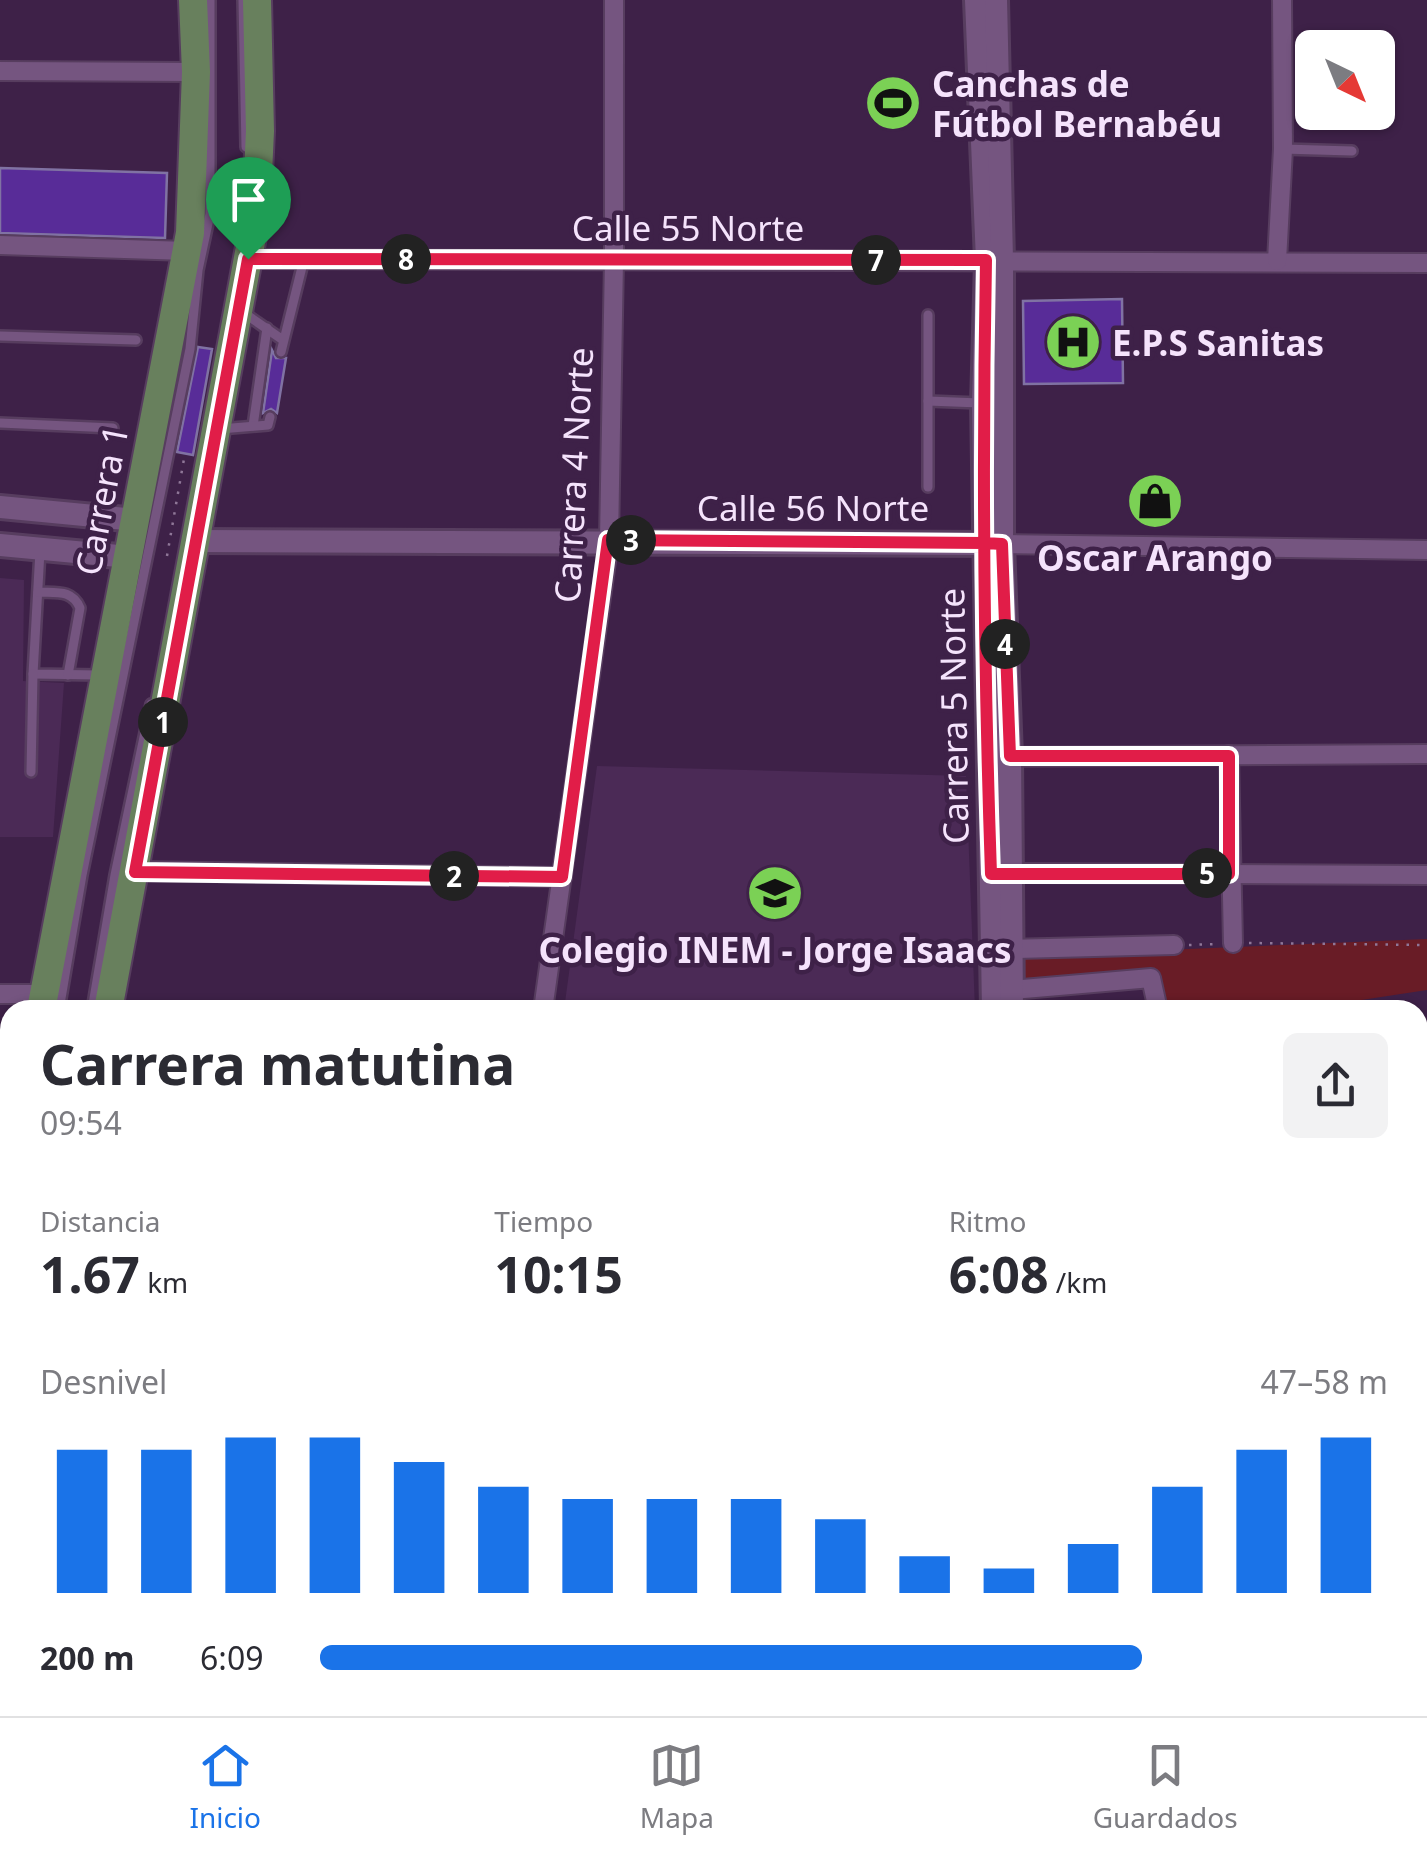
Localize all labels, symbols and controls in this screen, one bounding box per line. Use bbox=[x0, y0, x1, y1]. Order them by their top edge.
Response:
north arrow bbox=[1295, 30, 1395, 130]
map controls bbox=[1295, 30, 1395, 130]
place label: Canchas de Fútbol Bernabéu bbox=[932, 60, 1222, 147]
sports icon: Canchas de Fútbol Bernabéu bbox=[863, 73, 923, 133]
pin bbox=[206, 157, 291, 260]
icon: arrive bbox=[221, 172, 276, 227]
street label: Calle 55 Norte bbox=[572, 204, 804, 251]
pin: 8 bbox=[381, 234, 431, 284]
pin: 7 bbox=[851, 235, 901, 285]
text: 8 bbox=[398, 240, 414, 278]
text: 7 bbox=[868, 241, 884, 279]
hospital icon: E.P.S Sanitas bbox=[1043, 312, 1103, 372]
place label: E.P.S Sanitas bbox=[1112, 319, 1324, 366]
street label: Carrera 4 Norte bbox=[543, 346, 603, 604]
street label: Carrera 1 bbox=[63, 421, 139, 579]
shop icon: Oscar Arango bbox=[1125, 471, 1185, 531]
street label: Calle 56 Norte bbox=[697, 484, 929, 531]
pin: 3 bbox=[606, 515, 656, 565]
text: 3 bbox=[623, 521, 639, 559]
place label: Oscar Arango bbox=[1037, 534, 1273, 581]
street label: Carrera 5 Norte bbox=[927, 588, 979, 844]
pin: 4 bbox=[980, 619, 1030, 669]
text: 4 bbox=[997, 625, 1013, 663]
pin: 1 bbox=[138, 697, 188, 747]
text: 1 bbox=[155, 703, 171, 741]
pin: 5 bbox=[1182, 848, 1232, 898]
pin: 2 bbox=[429, 851, 479, 901]
text: 5 bbox=[1199, 854, 1215, 892]
text: 2 bbox=[446, 857, 462, 895]
school or university icon: Colegio INEM - Jorge Isaacs bbox=[745, 863, 805, 923]
place label: Colegio INEM - Jorge Isaacs bbox=[539, 926, 1011, 973]
text: Carrera matutina bbox=[40, 1026, 515, 1101]
button: share bbox=[1283, 1033, 1388, 1138]
text: 09:54 bbox=[40, 1101, 122, 1144]
text: Distancia bbox=[40, 1202, 161, 1240]
text: Tiempo bbox=[494, 1202, 593, 1240]
text: Ritmo bbox=[949, 1202, 1027, 1240]
text: 1.67 bbox=[40, 1240, 140, 1308]
text: 10:15 bbox=[494, 1240, 623, 1308]
text: 6:08 bbox=[949, 1240, 1049, 1308]
text: km bbox=[140, 1263, 188, 1301]
text: /km bbox=[1049, 1263, 1107, 1301]
text: Desnivel bbox=[40, 1360, 167, 1403]
text: 47–58 m bbox=[1261, 1360, 1388, 1403]
text: 200 m bbox=[40, 1636, 134, 1679]
text: 6:09 bbox=[200, 1636, 264, 1679]
tab: Inicio bbox=[189, 1738, 261, 1836]
tab: Mapa bbox=[640, 1738, 714, 1836]
tab: Guardados bbox=[1093, 1738, 1238, 1836]

